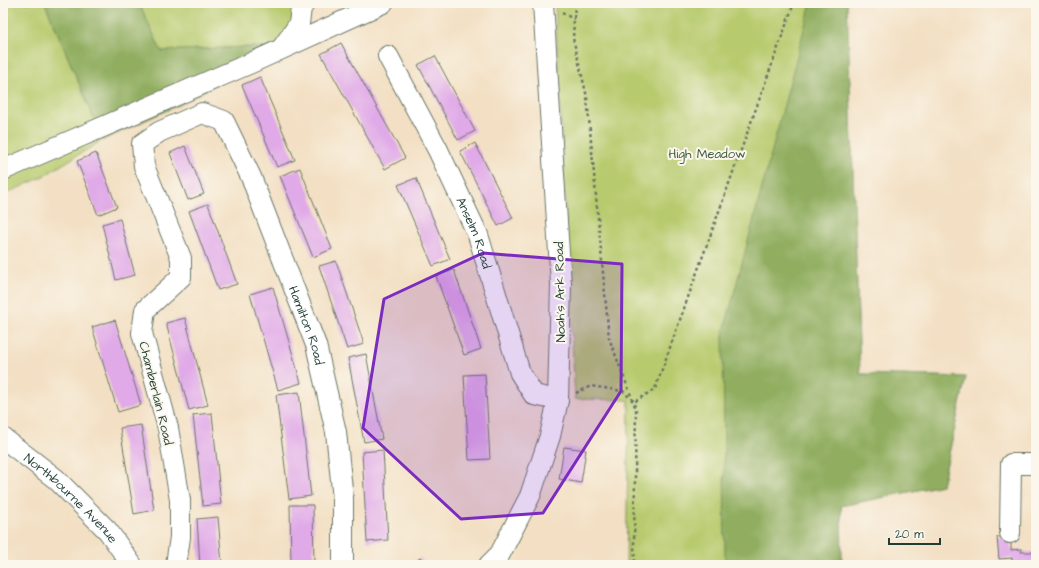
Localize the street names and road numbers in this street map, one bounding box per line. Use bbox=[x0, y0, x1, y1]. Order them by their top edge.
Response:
street label: Anselm Road bbox=[451, 194, 496, 271]
street label: Noah's Ark Road bbox=[550, 241, 570, 343]
street label: Hamilton Road bbox=[284, 283, 328, 367]
street label: Chamberlain Road bbox=[134, 340, 178, 447]
street label: Northbourne Avenue bbox=[20, 449, 122, 547]

